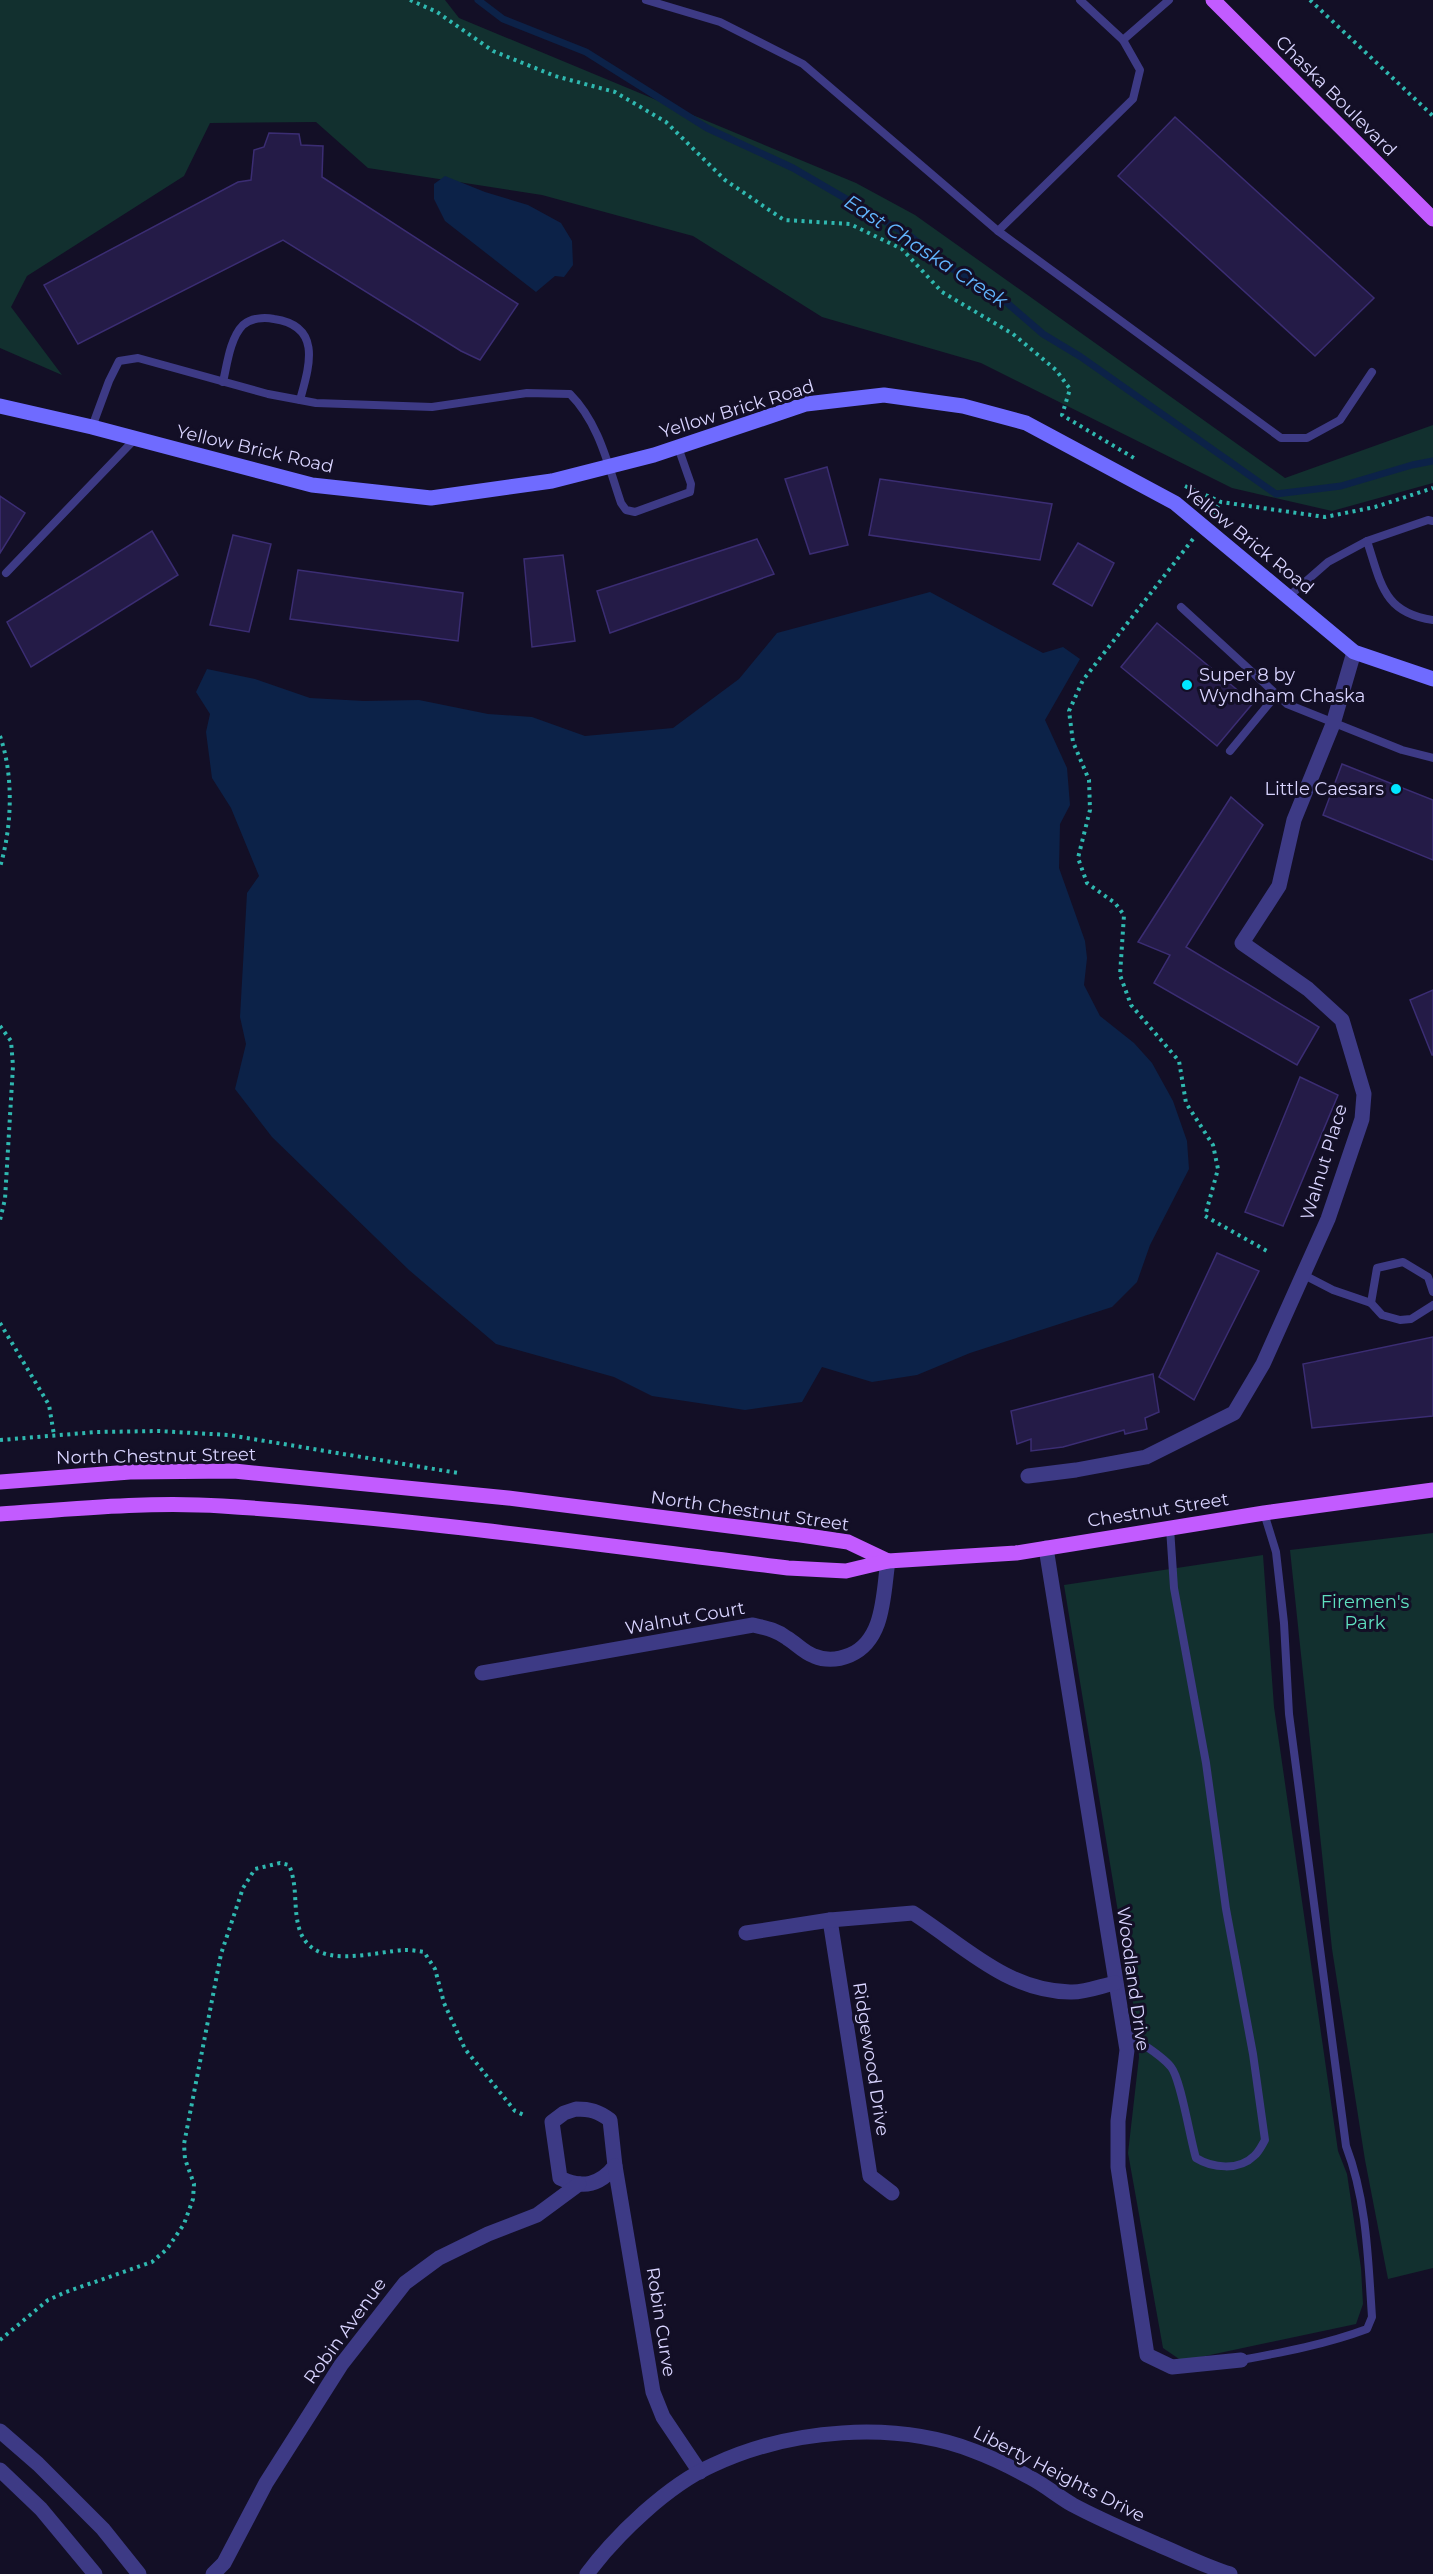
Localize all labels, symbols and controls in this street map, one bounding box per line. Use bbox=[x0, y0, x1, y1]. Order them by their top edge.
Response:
street label: Chaska Boulevard bbox=[1271, 31, 1401, 161]
water label: East Chaska Creek bbox=[840, 189, 1013, 313]
street label: Yellow Brick Road bbox=[657, 375, 817, 443]
street label: Yellow Brick Road bbox=[174, 420, 336, 478]
street label: Yellow Brick Road bbox=[1180, 481, 1318, 599]
place label: Super 8 by Wyndham Chaska bbox=[1199, 664, 1365, 707]
marker: Super 8 by Wyndham Chaska bbox=[1180, 678, 1194, 692]
place label: Little Caesars bbox=[1264, 778, 1384, 800]
marker: Little Caesars bbox=[1389, 782, 1403, 796]
street label: Walnut Place bbox=[1296, 1101, 1352, 1223]
street label: North Chestnut Street bbox=[56, 1443, 256, 1469]
street label: North Chestnut Street bbox=[649, 1486, 851, 1536]
street label: Chestnut Street bbox=[1086, 1488, 1230, 1532]
park label: Firemen's Park bbox=[1321, 1591, 1410, 1634]
street label: Walnut Court bbox=[623, 1597, 747, 1639]
street label: Woodland Drive bbox=[1112, 1905, 1154, 2053]
street label: Ridgewood Drive bbox=[848, 1981, 894, 2138]
street label: Robin Curve bbox=[641, 2266, 681, 2378]
street label: Robin Avenue bbox=[299, 2273, 391, 2389]
street label: Liberty Heights Drive bbox=[969, 2421, 1149, 2527]

